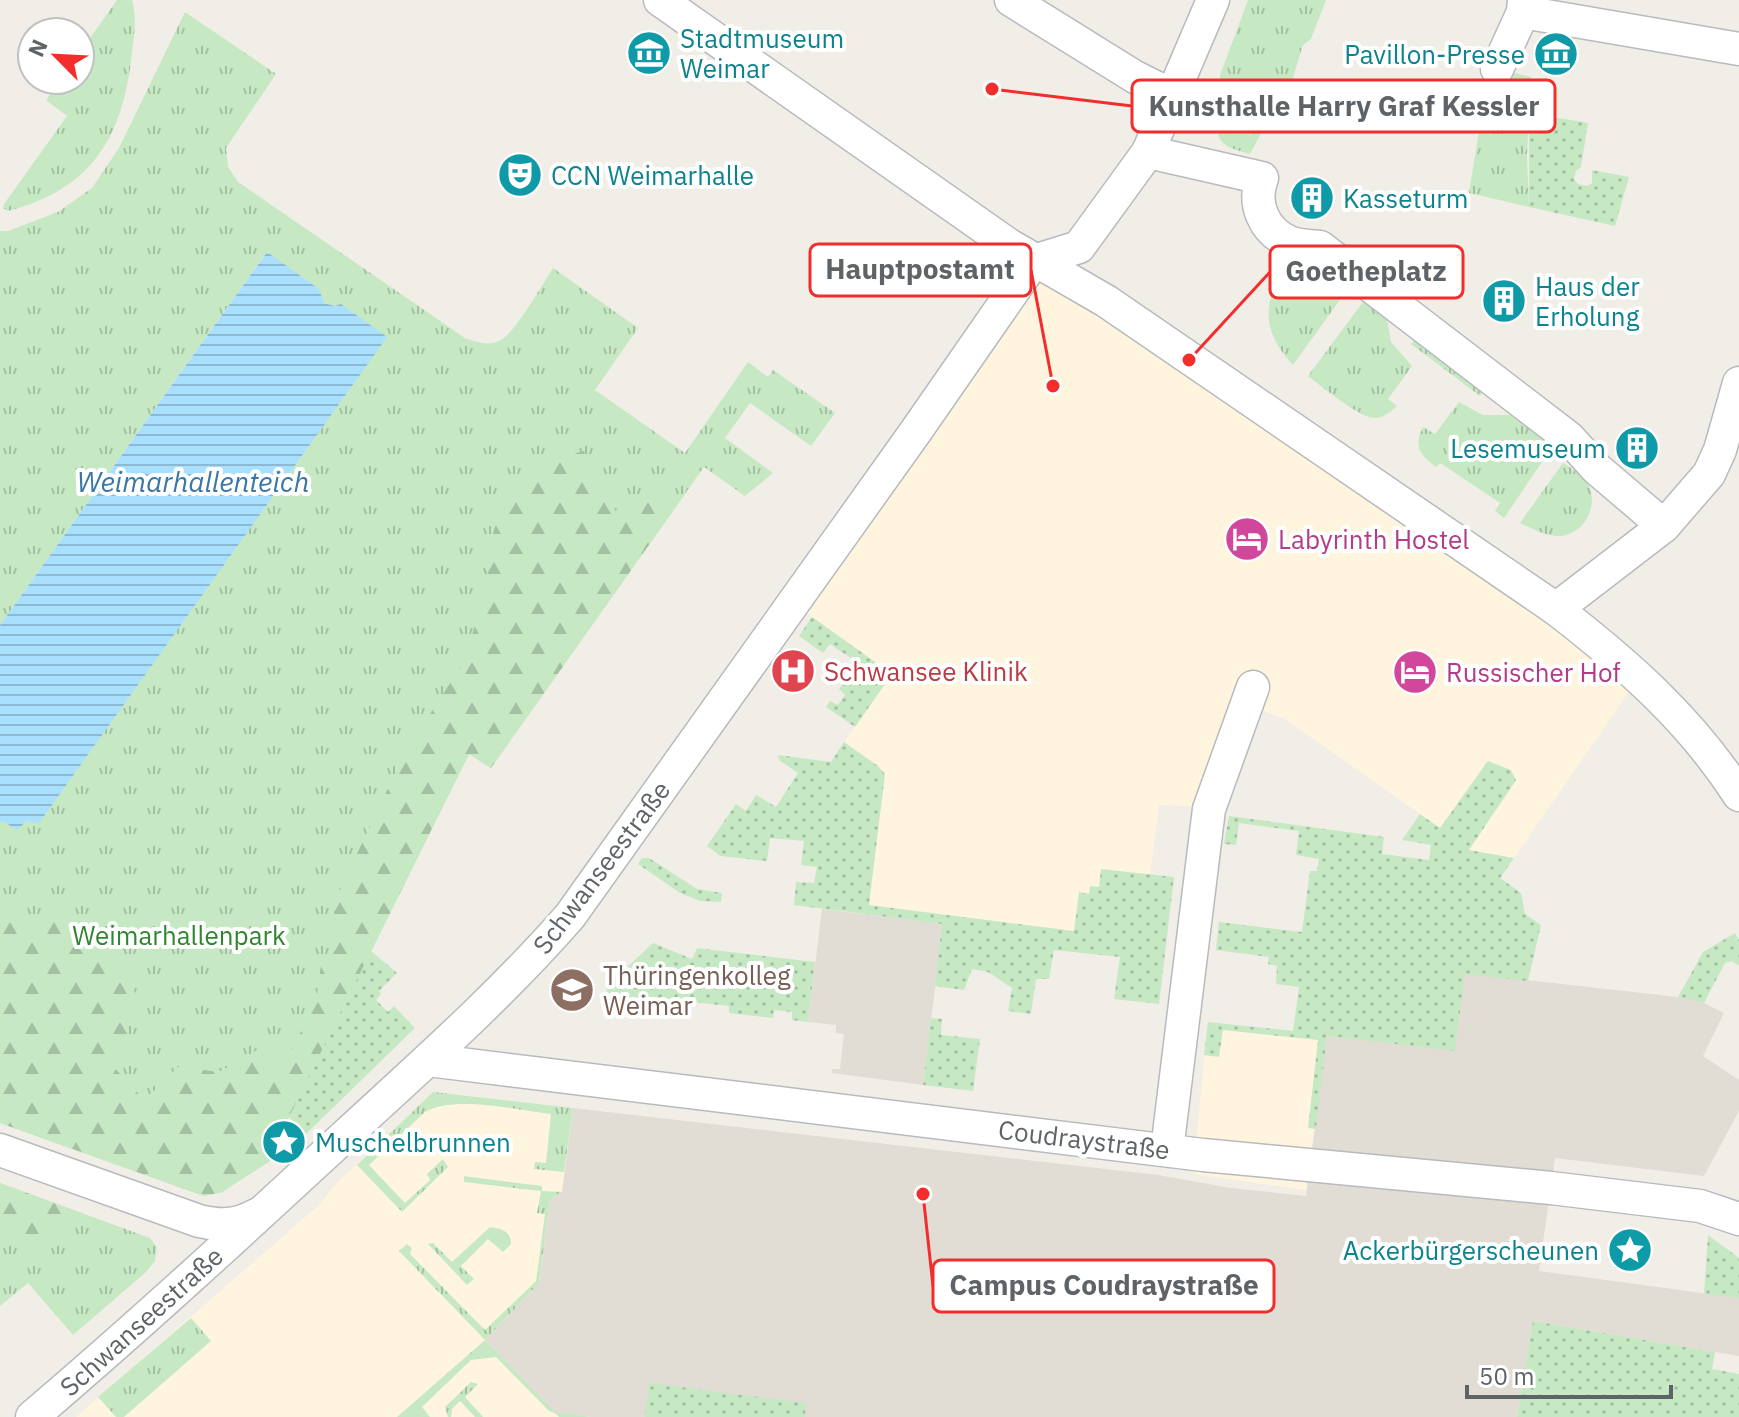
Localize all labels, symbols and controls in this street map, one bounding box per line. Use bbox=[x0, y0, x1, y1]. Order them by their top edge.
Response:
north arrow bbox=[16, 16, 96, 96]
place label: Stadtmuseum Weimar bbox=[680, 21, 844, 85]
museum icon: Stadtmuseum Weimar bbox=[625, 29, 673, 77]
museum icon: Pavillon-Presse bbox=[1532, 30, 1580, 78]
text: N bbox=[21, 34, 54, 61]
place label: Pavillon-Presse bbox=[1344, 37, 1525, 71]
callout: Kunsthalle Harry Graf Kessler bbox=[1132, 80, 1555, 132]
text: Kunsthalle Harry Graf Kessler bbox=[1149, 87, 1540, 124]
theatre icon: CCN Weimarhalle bbox=[496, 151, 544, 199]
place label: CCN Weimarhalle bbox=[551, 158, 754, 192]
building icon: Kasseturm bbox=[1288, 174, 1336, 222]
place label: Kasseturm bbox=[1343, 181, 1469, 215]
callout: Hauptpostamt bbox=[810, 244, 1031, 296]
callout: Goetheplatz bbox=[1270, 246, 1463, 298]
text: Hauptpostamt bbox=[825, 250, 1015, 287]
text: Goetheplatz bbox=[1285, 252, 1447, 289]
place label: Haus der Erholung bbox=[1535, 269, 1640, 333]
building icon: Haus der Erholung bbox=[1480, 277, 1528, 325]
building icon: Lesemuseum bbox=[1613, 424, 1661, 472]
place label: Lesemuseum bbox=[1450, 431, 1606, 465]
water label: Weimarhallenteich bbox=[77, 463, 309, 500]
hotel icon: Labyrinth Hostel bbox=[1223, 515, 1271, 563]
place label: Labyrinth Hostel bbox=[1278, 522, 1469, 556]
hospital icon: Schwansee Klinik bbox=[769, 647, 817, 695]
hotel icon: Russischer Hof bbox=[1391, 648, 1439, 696]
place label: Schwansee Klinik bbox=[824, 654, 1028, 688]
place label: Russischer Hof bbox=[1446, 655, 1621, 689]
street label: Schwanseestraße bbox=[525, 774, 677, 960]
park label: Weimarhallenpark bbox=[72, 918, 286, 952]
place label: Thüringenkolleg Weimar bbox=[603, 958, 791, 1022]
school or university icon: Thüringenkolleg Weimar bbox=[548, 966, 596, 1014]
street label: Coudraystraße bbox=[996, 1112, 1172, 1166]
place icon: Muschelbrunnen bbox=[260, 1118, 308, 1166]
place label: Muschelbrunnen bbox=[315, 1125, 511, 1159]
place icon: Ackerbürgerscheunen bbox=[1606, 1226, 1654, 1274]
place label: Ackerbürgerscheunen bbox=[1343, 1233, 1599, 1267]
street label: Schwanseestraße bbox=[52, 1239, 230, 1403]
callout: Campus Coudraystraße bbox=[933, 1260, 1274, 1312]
text: Campus Coudraystraße bbox=[949, 1266, 1259, 1303]
scale bar bbox=[1467, 1349, 1671, 1399]
text: 50 m bbox=[1479, 1360, 1534, 1392]

